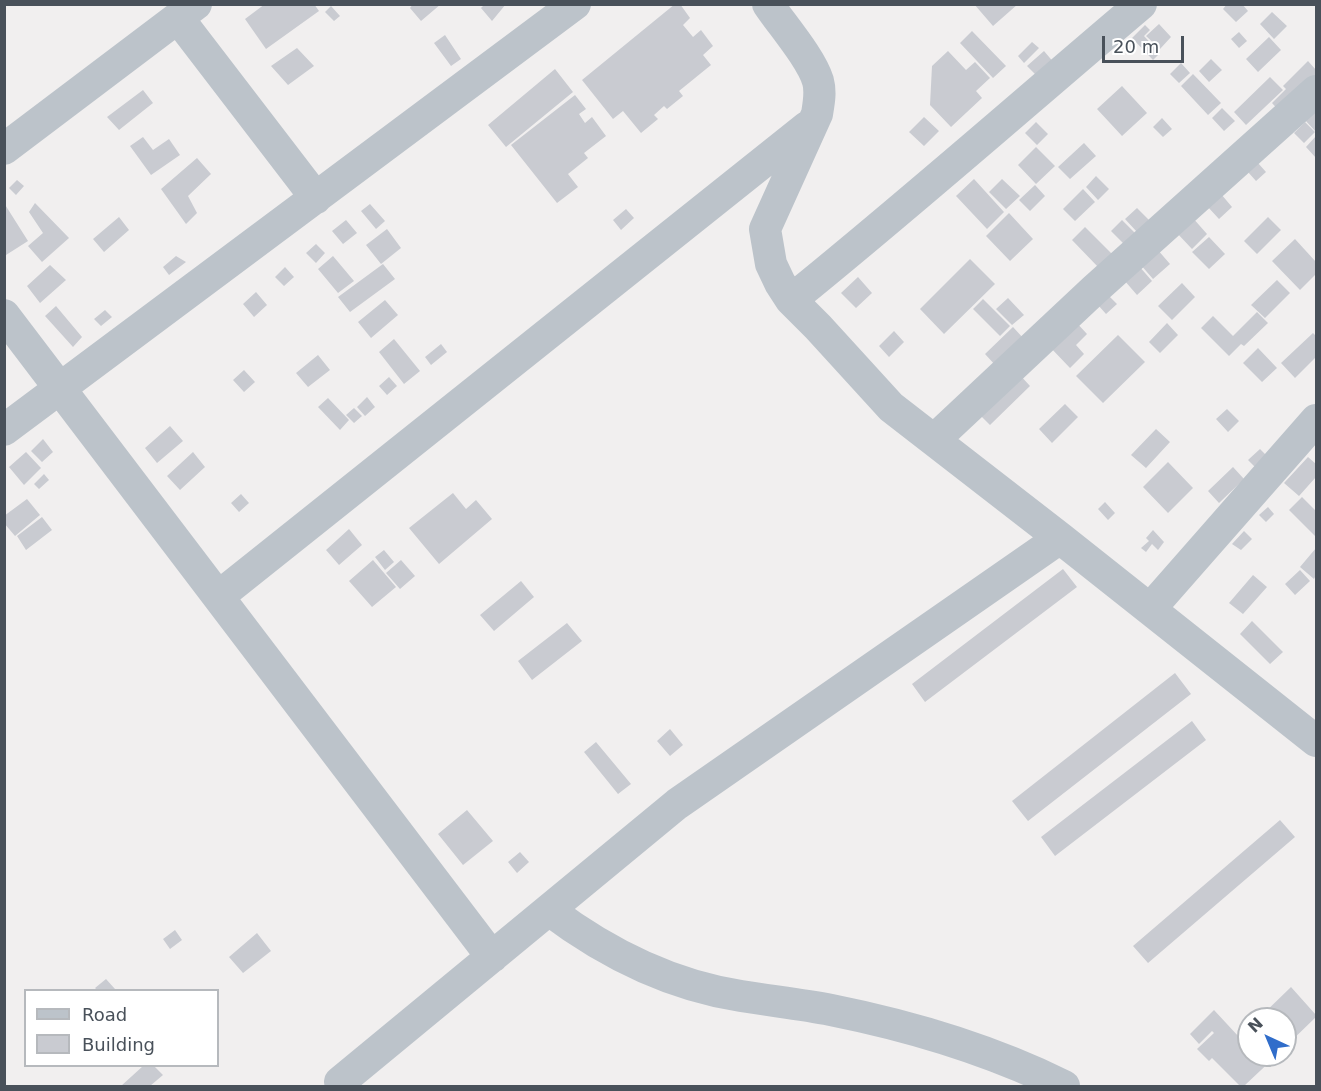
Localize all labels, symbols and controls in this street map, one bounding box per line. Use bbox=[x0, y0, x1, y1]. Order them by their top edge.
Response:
scale bar bbox=[1105, 24, 1188, 62]
text: 20 m bbox=[1113, 36, 1159, 57]
legend bbox=[24, 989, 219, 1067]
text: Road bbox=[82, 1004, 127, 1025]
north arrow bbox=[1237, 1007, 1297, 1067]
text: N bbox=[1244, 1014, 1267, 1037]
text: Building bbox=[82, 1034, 155, 1055]

